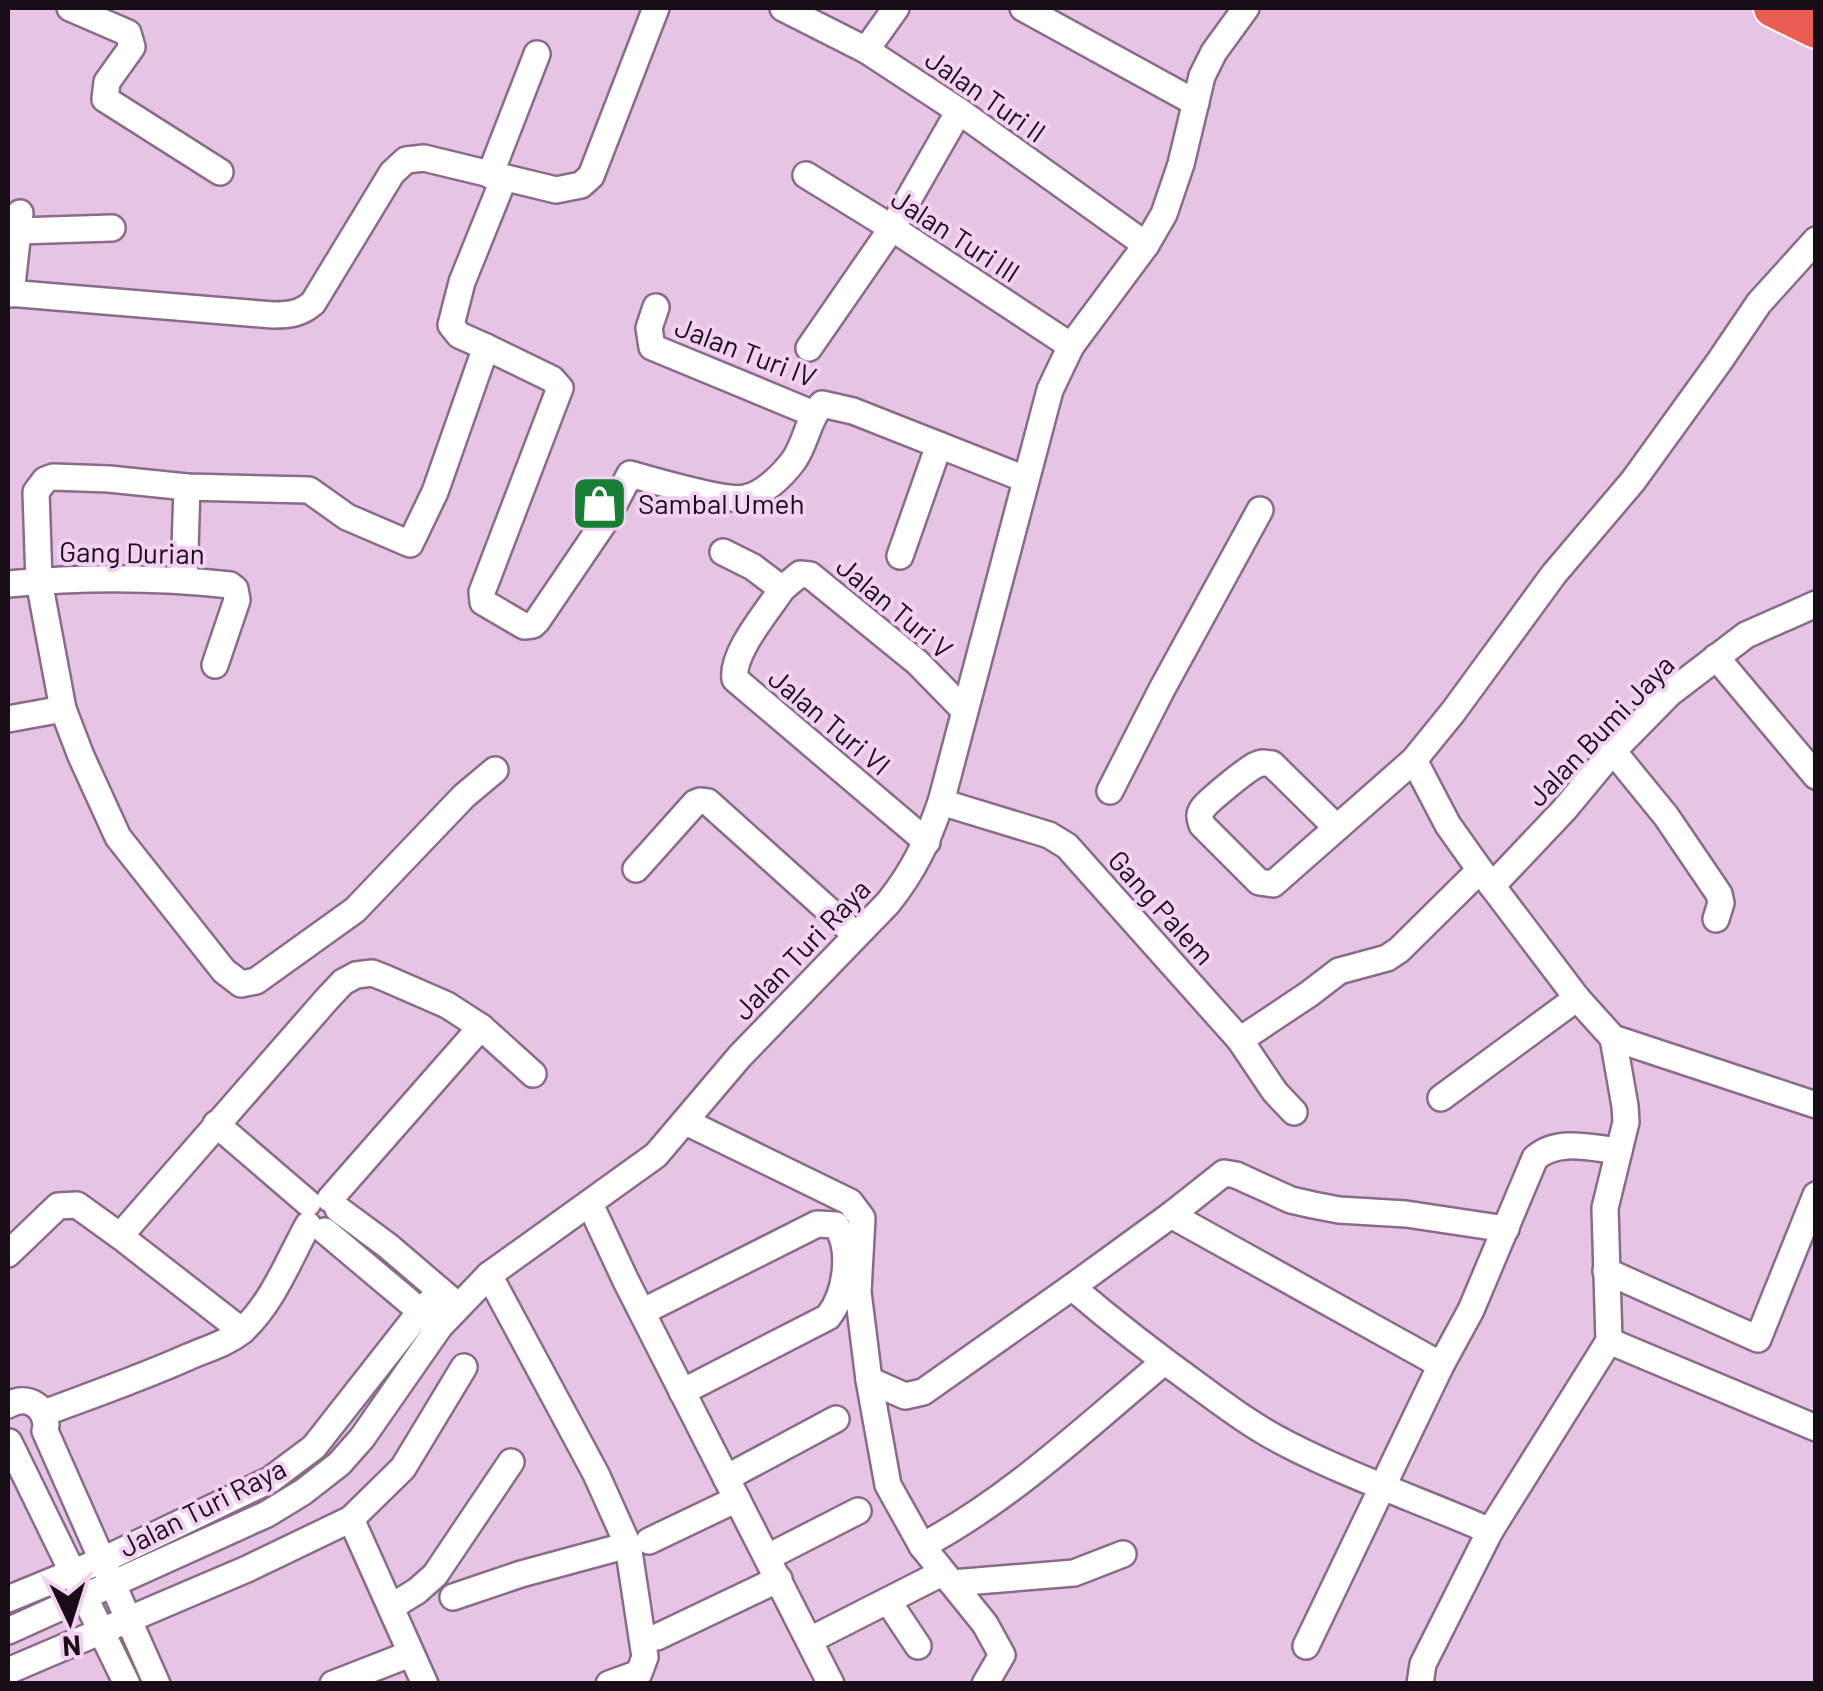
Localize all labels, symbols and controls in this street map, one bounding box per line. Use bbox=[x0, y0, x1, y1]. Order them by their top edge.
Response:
street label: Jalan Turi II bbox=[919, 41, 1053, 149]
street label: Jalan Turi III bbox=[885, 181, 1027, 289]
street label: Jalan Turi IV bbox=[671, 309, 821, 393]
shop icon: Sambal Umeh bbox=[569, 473, 629, 533]
place label: Sambal Umeh bbox=[638, 486, 805, 520]
street label: Gang Durian bbox=[59, 534, 205, 570]
street label: Jalan Turi V bbox=[830, 549, 960, 665]
street label: Jalan Bumi Jaya bbox=[1519, 647, 1681, 813]
street label: Jalan Turi VI bbox=[762, 660, 898, 782]
street label: Gang Palem bbox=[1102, 843, 1222, 971]
street label: Jalan Turi Raya bbox=[725, 871, 877, 1027]
street label: Jalan Turi Raya bbox=[113, 1450, 291, 1564]
north arrow bbox=[20, 1571, 120, 1671]
text: N bbox=[61, 1629, 82, 1665]

